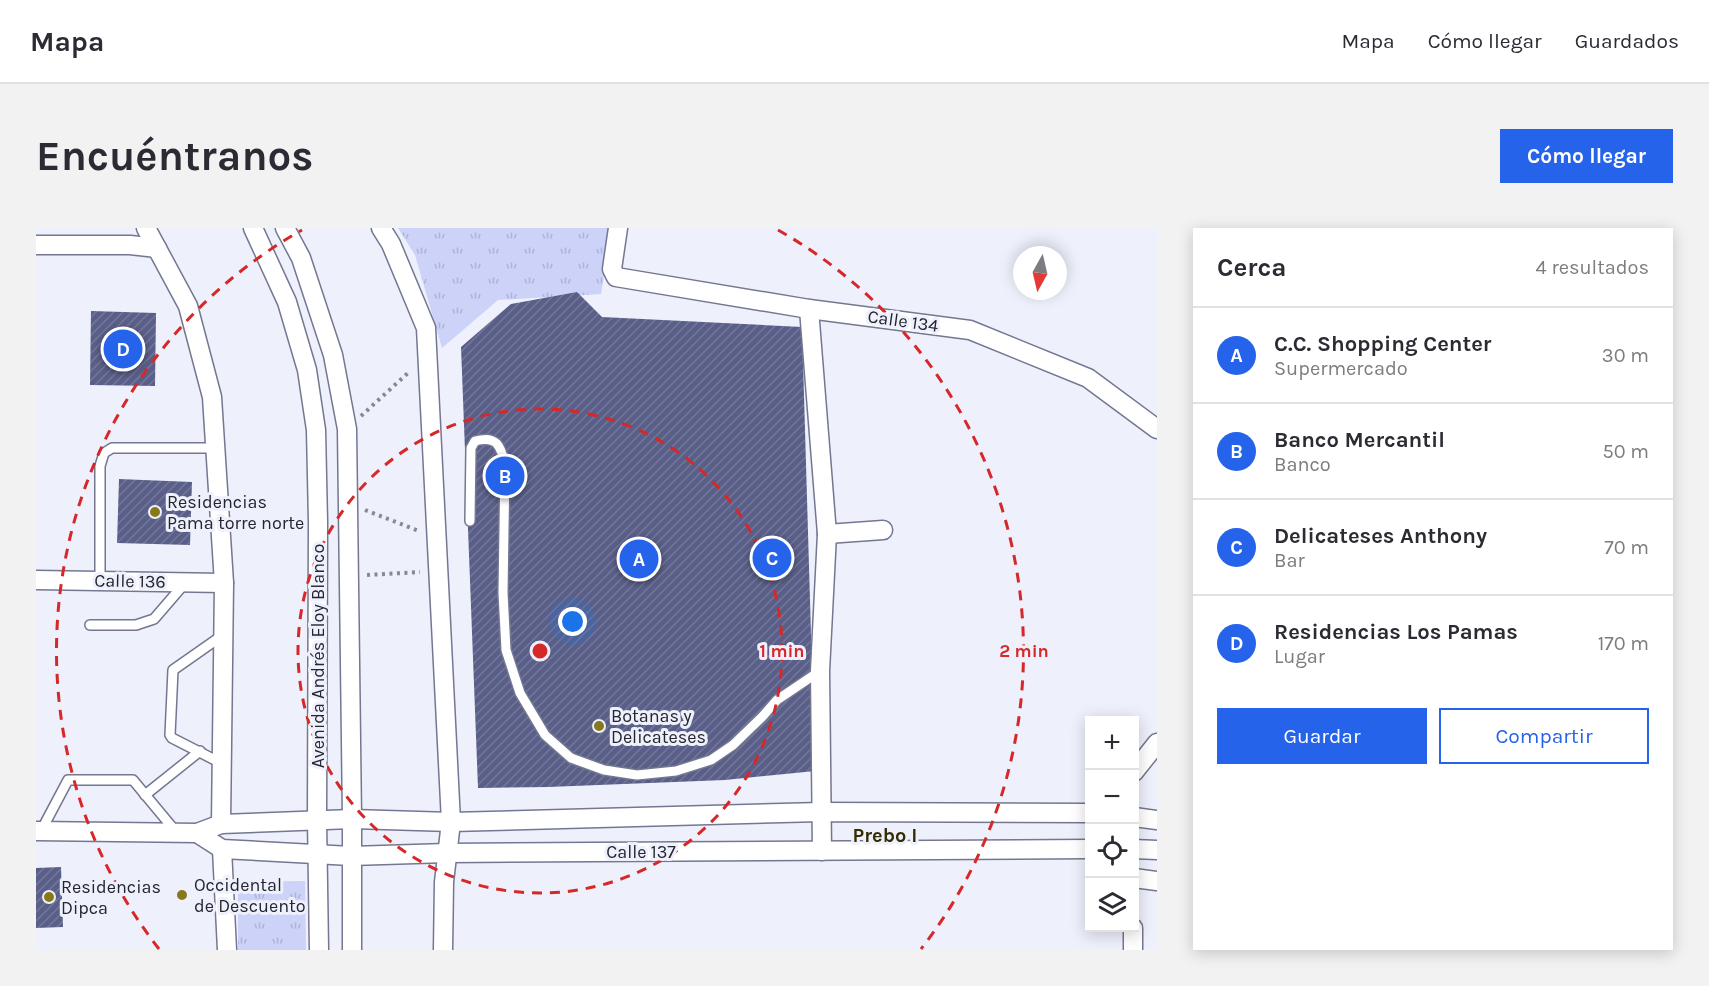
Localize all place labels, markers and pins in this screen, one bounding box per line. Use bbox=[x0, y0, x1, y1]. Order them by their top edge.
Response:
pin: D bbox=[104, 326, 142, 372]
pin: B bbox=[486, 454, 524, 498]
place label: Residencias Pama torre norte bbox=[167, 491, 304, 534]
marker: Residencias Pama torre norte bbox=[148, 505, 162, 519]
pin: A bbox=[620, 536, 658, 582]
pin: C bbox=[752, 536, 792, 580]
centre of rings bbox=[530, 641, 550, 661]
place label: Botanas y Delicateses bbox=[611, 705, 706, 748]
marker: Botanas y Delicateses bbox=[592, 719, 606, 733]
place label: Occidental de Descuento bbox=[194, 874, 306, 917]
place label: Residencias Dipca bbox=[61, 876, 161, 919]
marker: Occidental de Descuento bbox=[175, 888, 189, 902]
marker: Residencias Dipca bbox=[42, 890, 56, 904]

